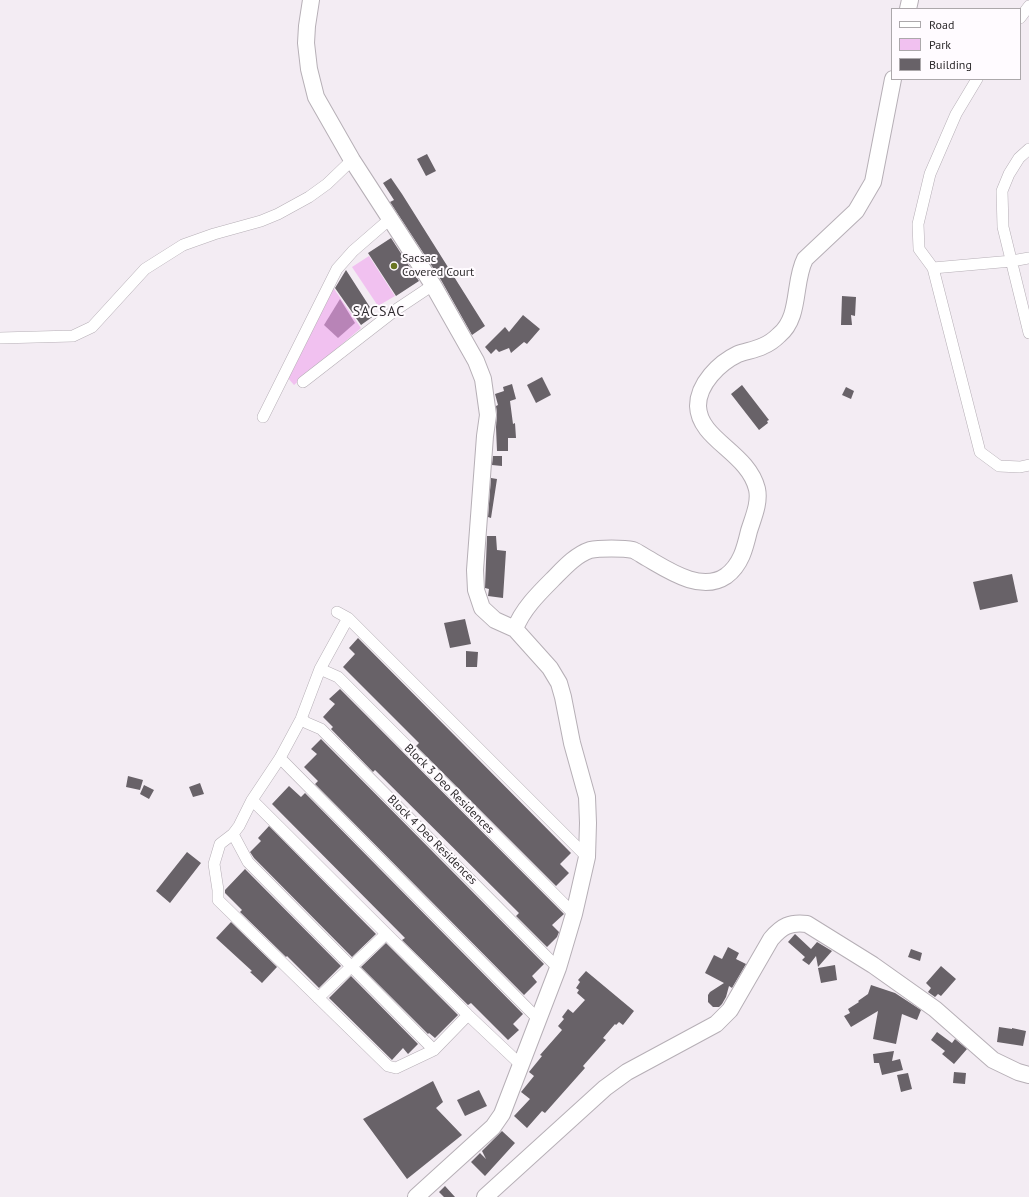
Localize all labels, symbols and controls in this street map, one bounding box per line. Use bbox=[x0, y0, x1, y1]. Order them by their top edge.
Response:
legend bbox=[891, 8, 1021, 80]
text: Road bbox=[929, 17, 954, 32]
text: Park bbox=[929, 37, 951, 52]
text: Building bbox=[929, 57, 972, 72]
place label: Sacsac Covered Court bbox=[402, 252, 474, 280]
marker: Sacsac Covered Court bbox=[389, 261, 399, 271]
district label: SACSAC bbox=[353, 304, 405, 320]
street label: Block 3 Deo Residences bbox=[401, 741, 497, 837]
street label: Block 4 Deo Residences bbox=[384, 792, 480, 888]

